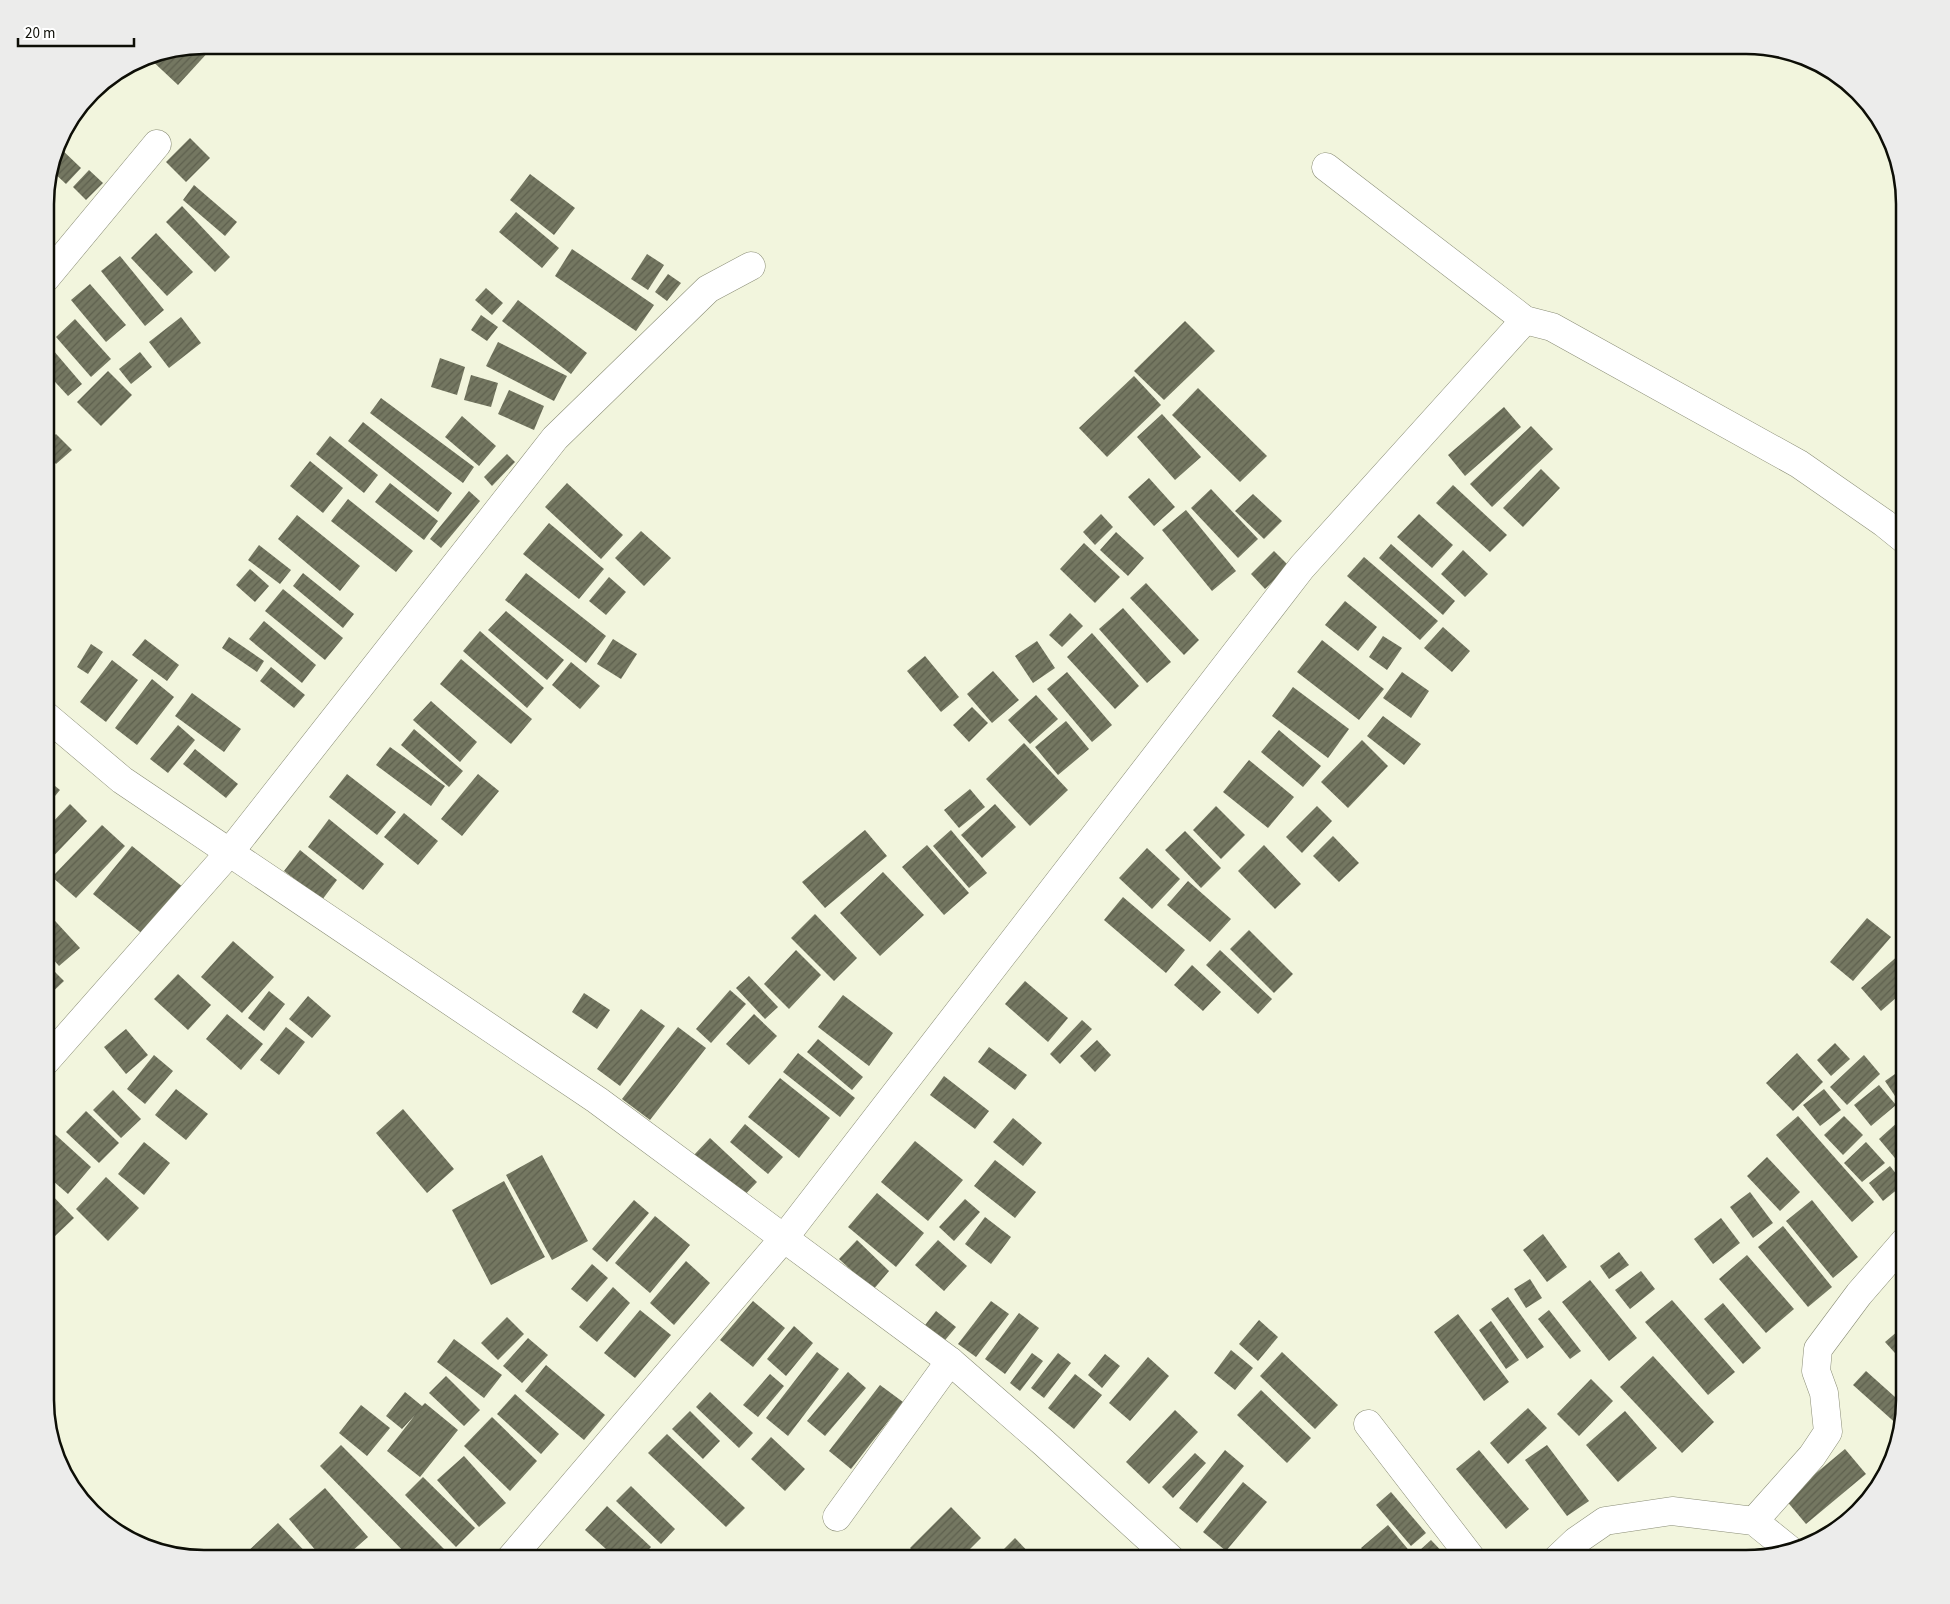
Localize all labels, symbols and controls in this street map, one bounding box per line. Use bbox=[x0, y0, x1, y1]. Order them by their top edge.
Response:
scale bar bbox=[18, 15, 134, 47]
text: 20 m bbox=[25, 23, 55, 44]

